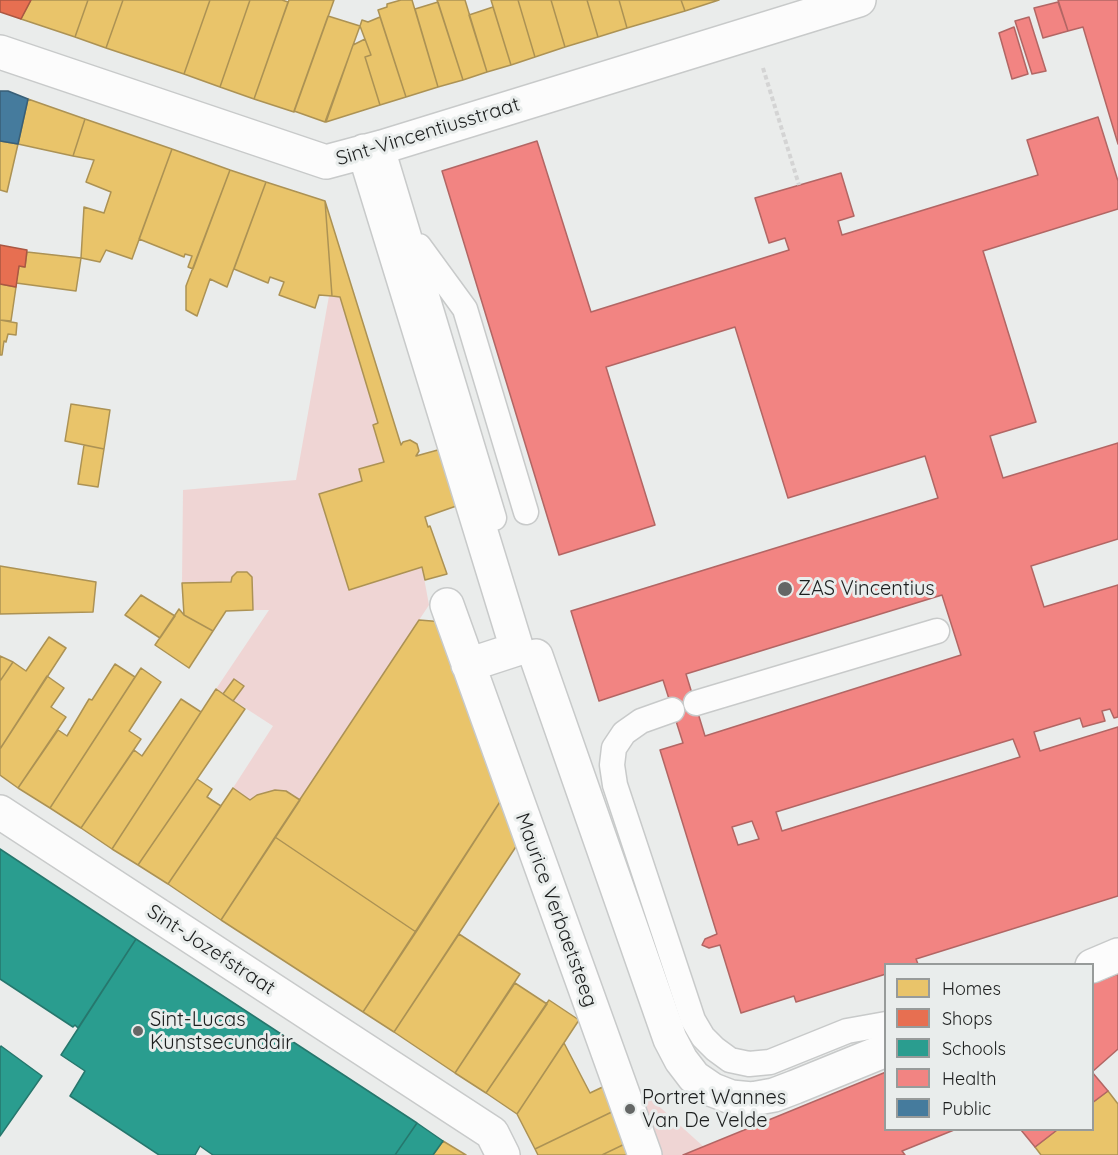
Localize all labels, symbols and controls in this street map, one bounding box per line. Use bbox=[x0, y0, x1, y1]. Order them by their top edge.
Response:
street label: Sint-Vincentiusstraat bbox=[333, 93, 523, 171]
place label: ZAS Vincentius bbox=[798, 577, 935, 601]
marker: ZAS Vincentius bbox=[776, 580, 794, 598]
street label: Maurice Verbaetsteeg bbox=[510, 810, 602, 1010]
street label: Sint-Jozefstraat bbox=[143, 900, 279, 1000]
legend bbox=[884, 963, 1094, 1131]
text: Homes bbox=[942, 977, 1001, 1000]
text: Shops bbox=[942, 1007, 993, 1030]
place label: Sint-Lucas Kunstsecundair bbox=[150, 1008, 293, 1055]
marker: Sint-Lucas Kunstsecundair bbox=[131, 1024, 145, 1038]
text: Schools bbox=[942, 1037, 1006, 1060]
text: Health bbox=[942, 1067, 997, 1090]
place label: Portret Wannes Van De Velde bbox=[642, 1086, 786, 1133]
text: Public bbox=[942, 1097, 991, 1120]
marker: Portret Wannes Van De Velde bbox=[623, 1102, 637, 1116]

